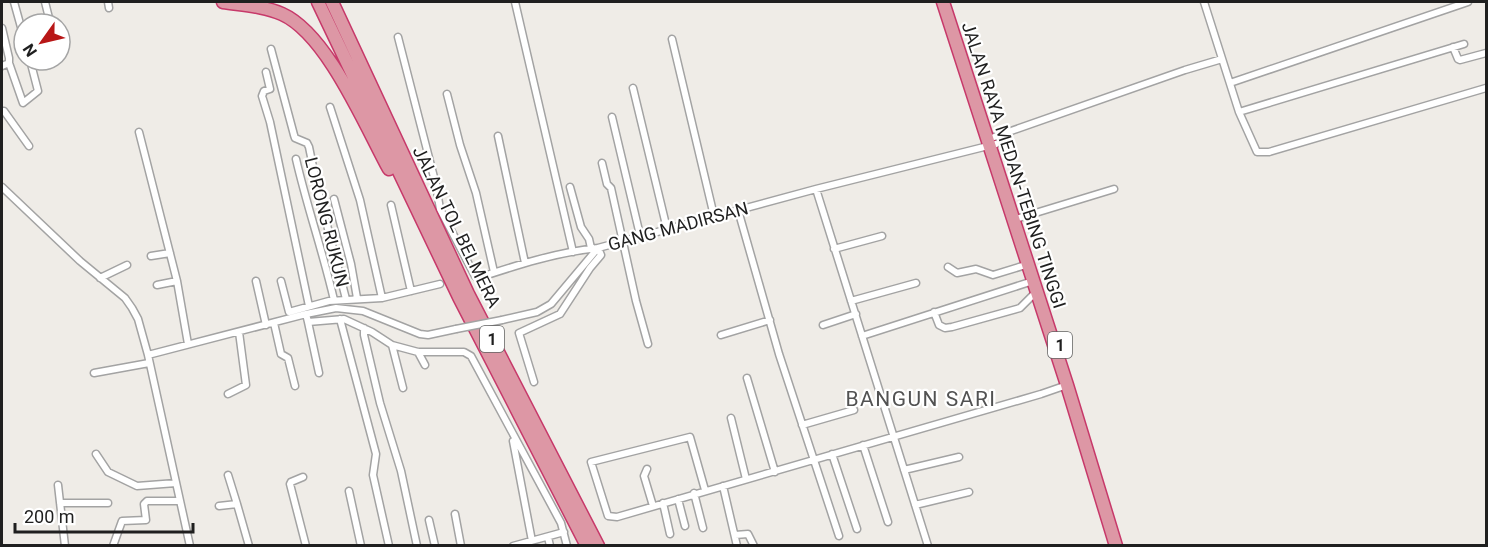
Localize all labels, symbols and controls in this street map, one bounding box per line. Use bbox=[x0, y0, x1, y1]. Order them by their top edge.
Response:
north arrow bbox=[12, 12, 72, 72]
street label: JALAN RAYA MEDAN-TEBING TINGGI bbox=[958, 19, 1070, 311]
text: N bbox=[19, 40, 41, 60]
street label: JALAN TOL BELMERA bbox=[409, 143, 505, 311]
street label: LORONG RUKUN bbox=[301, 155, 353, 289]
street label: GANG MADIRSAN bbox=[606, 197, 750, 255]
road number: 1 bbox=[480, 326, 504, 352]
road number: 1 bbox=[1048, 332, 1072, 358]
district label: BANGUN SARI bbox=[845, 387, 997, 411]
scale bar bbox=[15, 496, 194, 534]
text: 200 m bbox=[24, 506, 75, 527]

